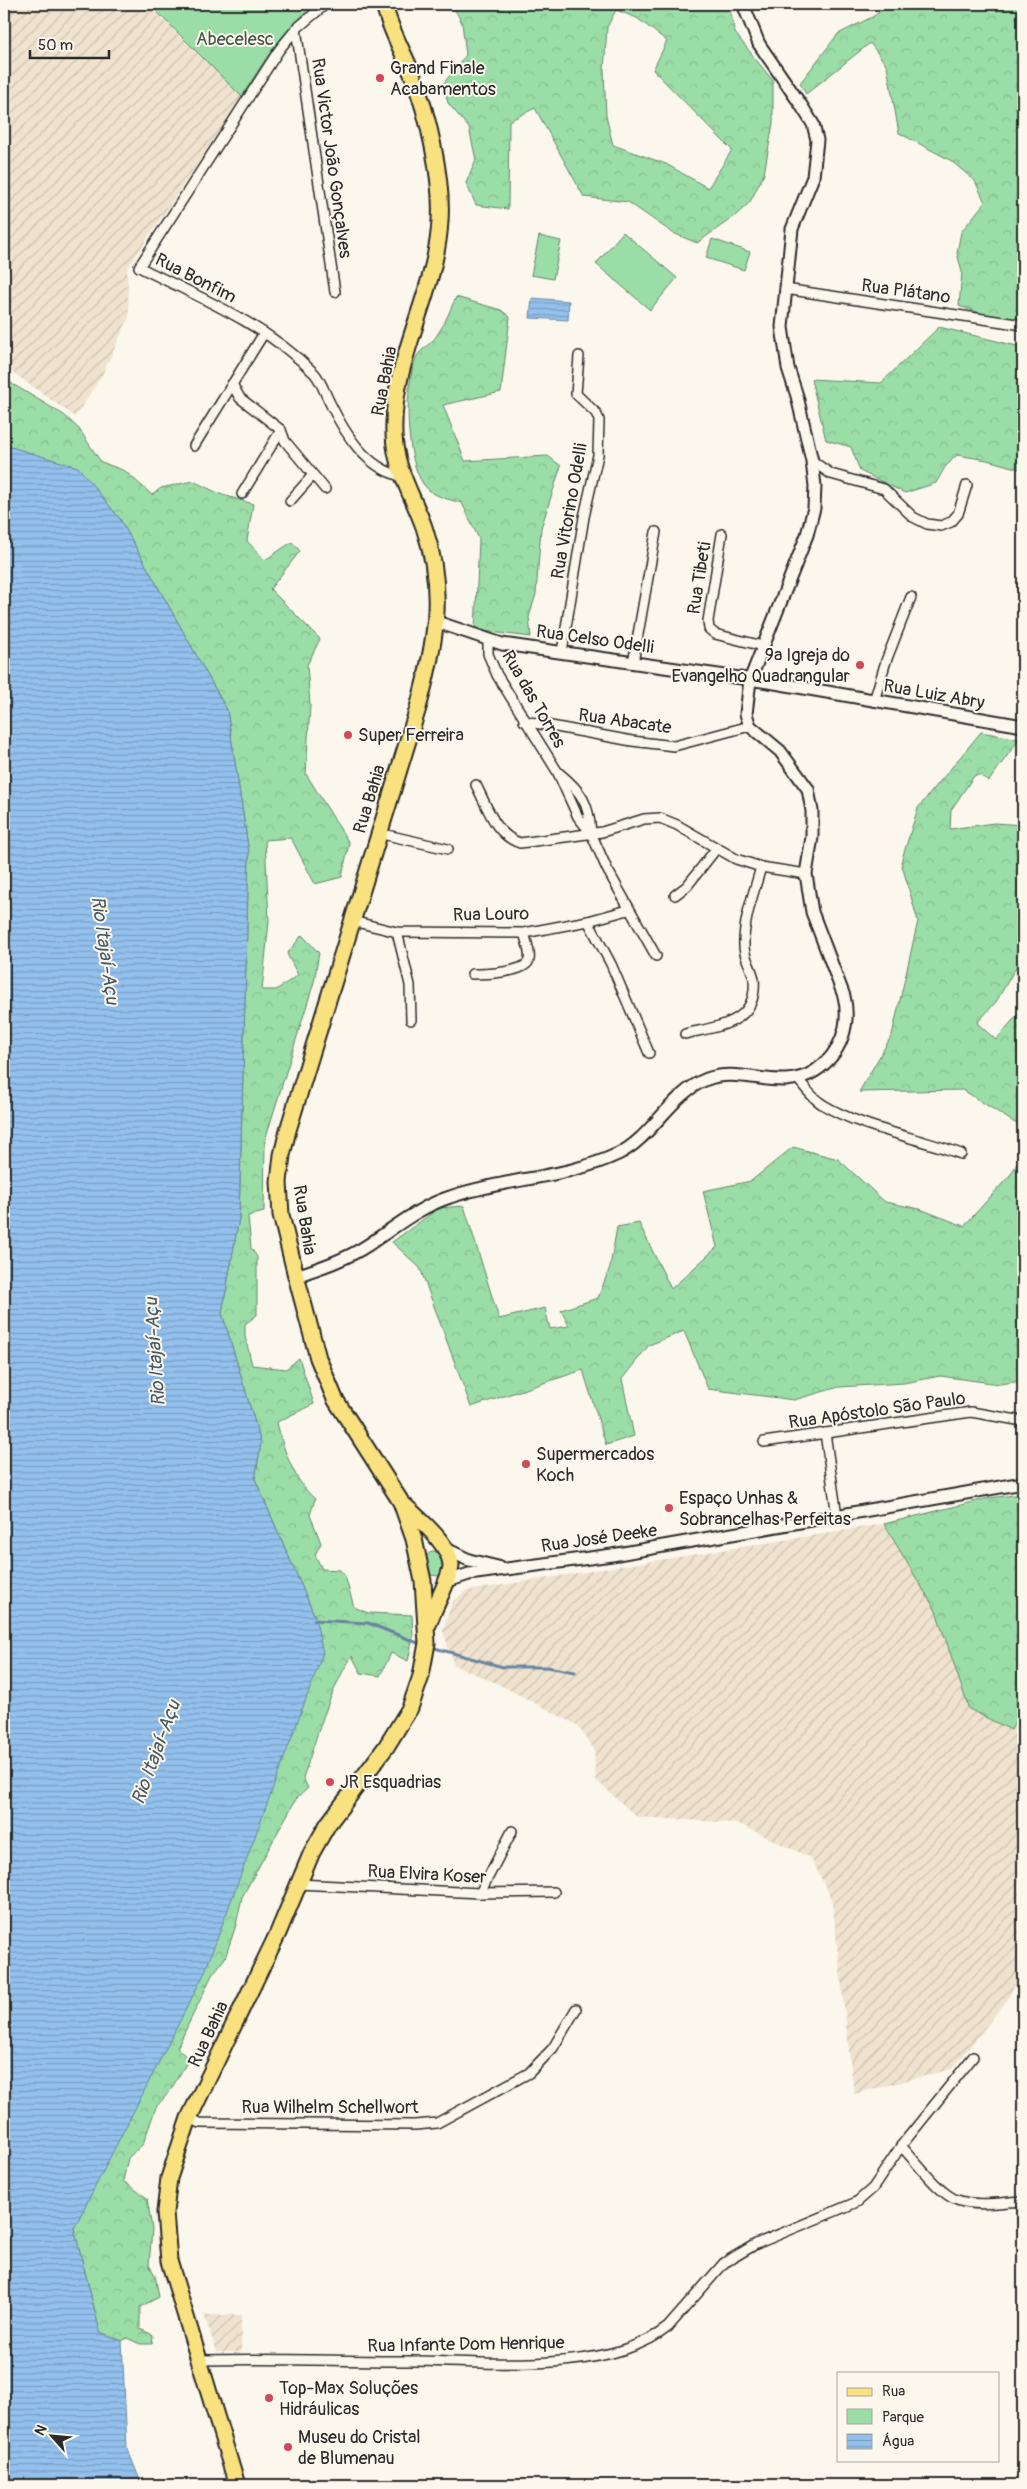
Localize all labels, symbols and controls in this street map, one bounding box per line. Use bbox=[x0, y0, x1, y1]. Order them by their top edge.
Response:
scale bar bbox=[30, 28, 109, 60]
park label: Abecelesc bbox=[196, 28, 274, 51]
text: 50 m bbox=[38, 36, 73, 55]
street label: Rua Victor João Gonçalves bbox=[306, 57, 357, 260]
place label: Grand Finale Acabamentos bbox=[390, 57, 496, 101]
marker: Grand Finale Acabamentos bbox=[374, 72, 386, 84]
street label: Rua Bonfim bbox=[151, 248, 240, 309]
street label: Rua Plátano bbox=[860, 274, 952, 309]
street label: Rua Bahia bbox=[366, 344, 403, 418]
street label: Rua Vitorino Odelli bbox=[546, 441, 593, 581]
street label: Rua Tibeti bbox=[682, 540, 717, 616]
street label: Rua Celso Odelli bbox=[535, 620, 655, 659]
place label: 9ª Igreja do Evangelho Quadrangular bbox=[671, 644, 851, 688]
street label: Rua das Torres bbox=[496, 646, 571, 752]
marker: 9ª Igreja do Evangelho Quadrangular bbox=[854, 659, 866, 671]
street label: Rua Luiz Abry bbox=[882, 674, 986, 715]
street label: Rua Abacate bbox=[577, 704, 673, 739]
place label: Super Ferreira bbox=[358, 724, 464, 747]
marker: Super Ferreira bbox=[342, 729, 354, 741]
street label: Rua Bahia bbox=[348, 762, 391, 836]
water label: Rio Itajaí-Açu bbox=[86, 895, 125, 1007]
street label: Rua Louro bbox=[453, 902, 530, 927]
street label: Rua Bahia bbox=[288, 1183, 321, 1257]
water label: Rio Itajaí-Açu bbox=[139, 1295, 171, 1407]
street label: Rua Apóstolo São Paulo bbox=[787, 1387, 967, 1434]
place label: Supermercados Koch bbox=[536, 1443, 654, 1487]
marker: Supermercados Koch bbox=[520, 1458, 532, 1470]
place label: Espaço Unhas & Sobrancelhas Perfeitas bbox=[679, 1487, 851, 1531]
marker: Espaço Unhas & Sobrancelhas Perfeitas bbox=[663, 1502, 675, 1514]
street label: Rua José Deeke bbox=[540, 1519, 659, 1558]
water label: Rio Itajaí-Açu bbox=[126, 1696, 186, 1808]
place label: JR Esquadrias bbox=[340, 1771, 441, 1794]
marker: JR Esquadrias bbox=[324, 1776, 336, 1788]
street label: Rua Elvira Koser bbox=[367, 1860, 488, 1889]
street label: Rua Bahia bbox=[183, 1997, 234, 2071]
street label: Rua Wilhelm Schellwort bbox=[241, 2096, 419, 2119]
street label: Rua Infante Dom Henrique bbox=[367, 2331, 565, 2358]
legend bbox=[837, 2372, 1000, 2462]
place label: Top-Max Soluções Hidráulicas bbox=[279, 2377, 418, 2421]
text: Rua bbox=[882, 2382, 905, 2401]
marker: Top-Max Soluções Hidráulicas bbox=[263, 2392, 275, 2404]
text: Parque bbox=[882, 2408, 925, 2427]
north arrow bbox=[28, 2412, 78, 2462]
text: N bbox=[31, 2422, 51, 2438]
place label: Museu do Cristal de Blumenau bbox=[298, 2426, 421, 2470]
text: Água bbox=[882, 2432, 914, 2451]
marker: Museu do Cristal de Blumenau bbox=[282, 2441, 294, 2453]

